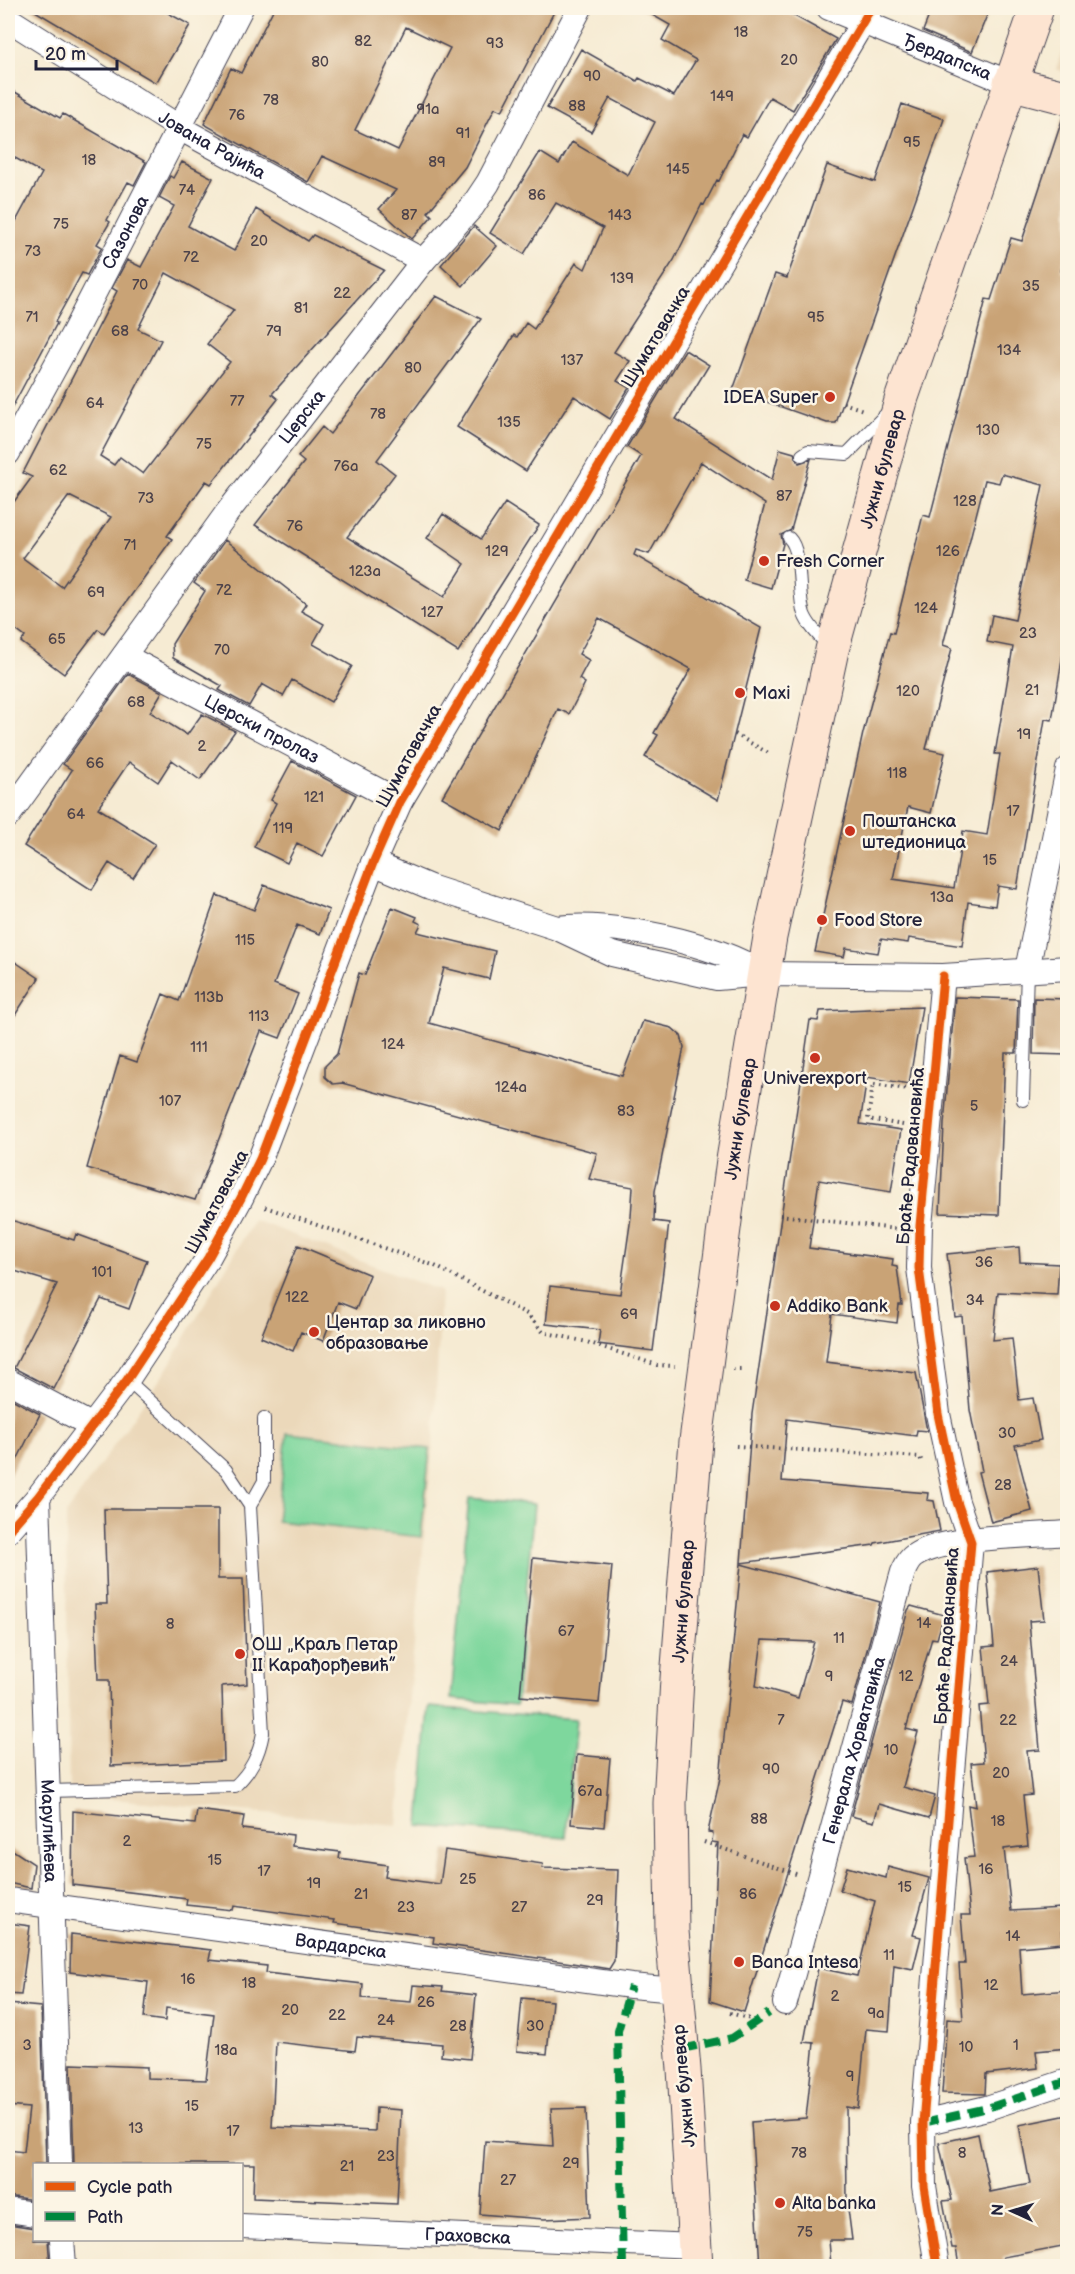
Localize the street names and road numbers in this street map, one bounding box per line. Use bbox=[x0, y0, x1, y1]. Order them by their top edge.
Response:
street label: Ђердапска bbox=[900, 29, 995, 85]
street label: Јована Рајића bbox=[155, 107, 270, 184]
street label: Сазонова bbox=[98, 191, 153, 273]
street label: Шуматовачка bbox=[617, 282, 695, 392]
street label: Церска bbox=[274, 385, 330, 448]
street label: Јужни булевар bbox=[856, 407, 909, 531]
street label: Церски пролаз bbox=[201, 690, 323, 768]
street label: Шуматовачка bbox=[372, 700, 446, 811]
street label: Јужни булевар bbox=[720, 1056, 760, 1181]
street label: Браће Радовановића bbox=[893, 1066, 929, 1246]
street label: Шуматовачка bbox=[181, 1146, 253, 1258]
street label: Јужни булевар bbox=[668, 1539, 699, 1664]
street label: Браће Радовановића bbox=[930, 1546, 964, 1726]
street label: Генерала Хорватовића bbox=[818, 1654, 890, 1847]
street label: Марулићева bbox=[37, 1779, 61, 1883]
street label: Вардарска bbox=[294, 1929, 388, 1963]
street label: Јужни булевар bbox=[668, 2024, 700, 2148]
street label: Граховска bbox=[424, 2224, 512, 2248]

